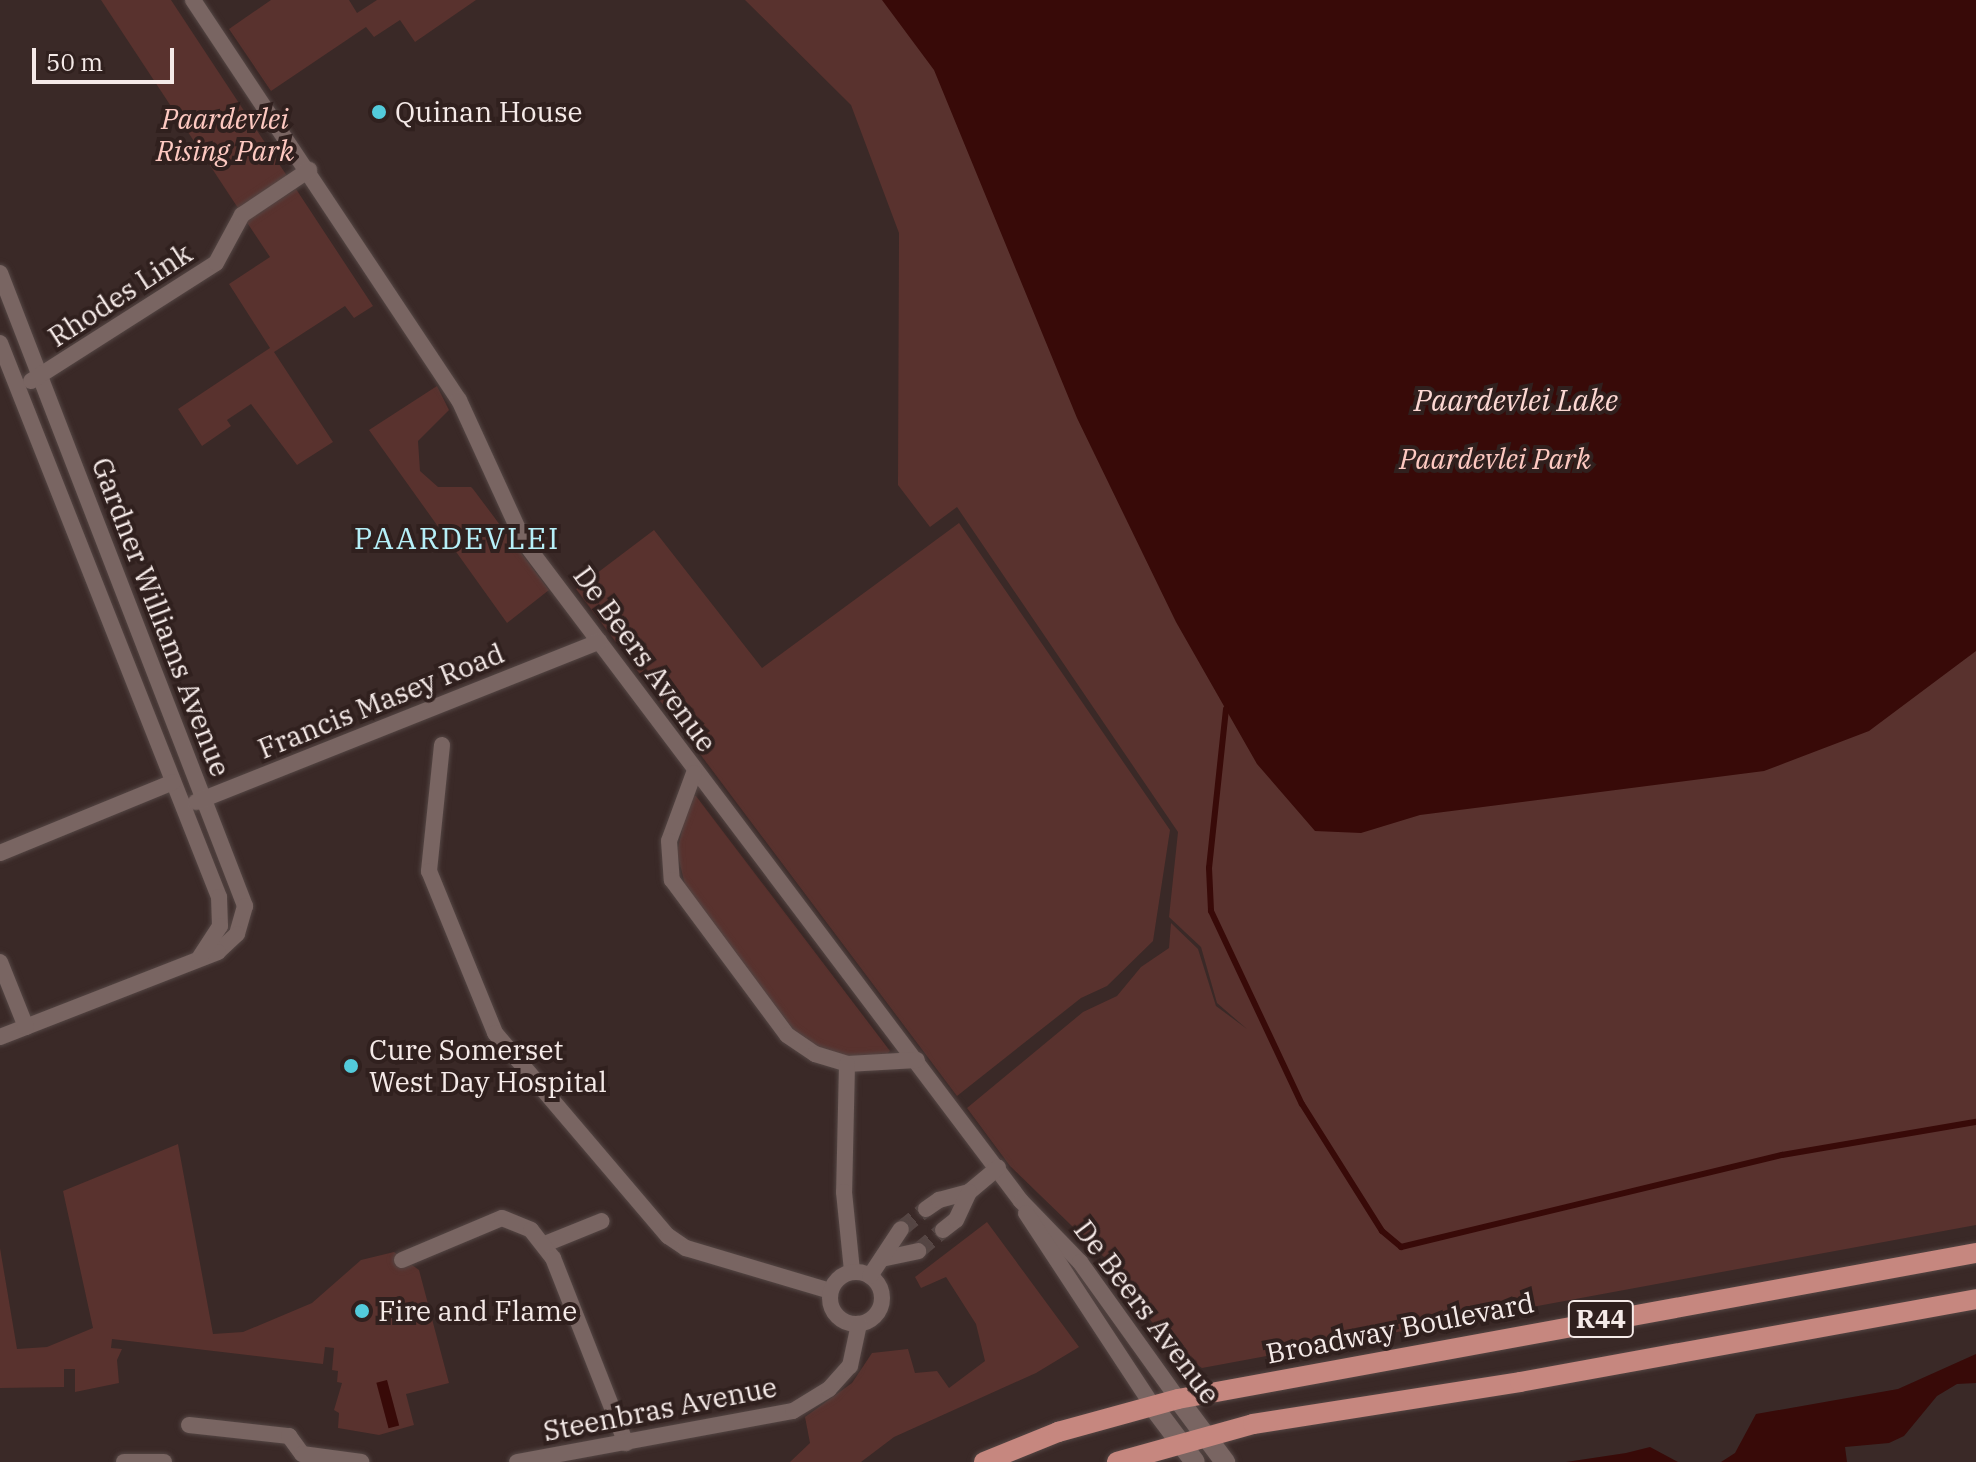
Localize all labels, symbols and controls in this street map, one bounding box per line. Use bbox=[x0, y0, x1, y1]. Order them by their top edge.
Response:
scale bar bbox=[36, 32, 178, 82]
text: 50 m bbox=[46, 46, 103, 78]
place label: Quinan House bbox=[395, 95, 583, 129]
park label: Paardevlei Rising Park bbox=[156, 102, 294, 168]
marker: Quinan House bbox=[370, 103, 388, 121]
street label: Rhodes Link bbox=[42, 236, 198, 354]
water label: Paardevlei Lake bbox=[1414, 382, 1618, 418]
park label: Paardevlei Park bbox=[1399, 442, 1591, 476]
street label: Gardner Williams Avenue bbox=[85, 453, 237, 781]
district label: PAARDEVLEI bbox=[354, 520, 560, 556]
street label: De Beers Avenue bbox=[566, 560, 724, 758]
street label: Francis Masey Road bbox=[253, 636, 509, 766]
place label: Cure Somerset West Day Hospital bbox=[369, 1033, 607, 1099]
marker: Cure Somerset West Day Hospital bbox=[340, 1055, 362, 1077]
street label: De Beers Avenue bbox=[1067, 1214, 1227, 1410]
street label: Broadway Boulevard bbox=[1263, 1286, 1537, 1370]
place label: Fire and Flame bbox=[378, 1294, 577, 1328]
road number: R44 bbox=[1567, 1297, 1635, 1341]
marker: Fire and Flame bbox=[353, 1302, 371, 1320]
street label: Steenbras Avenue bbox=[540, 1370, 780, 1448]

